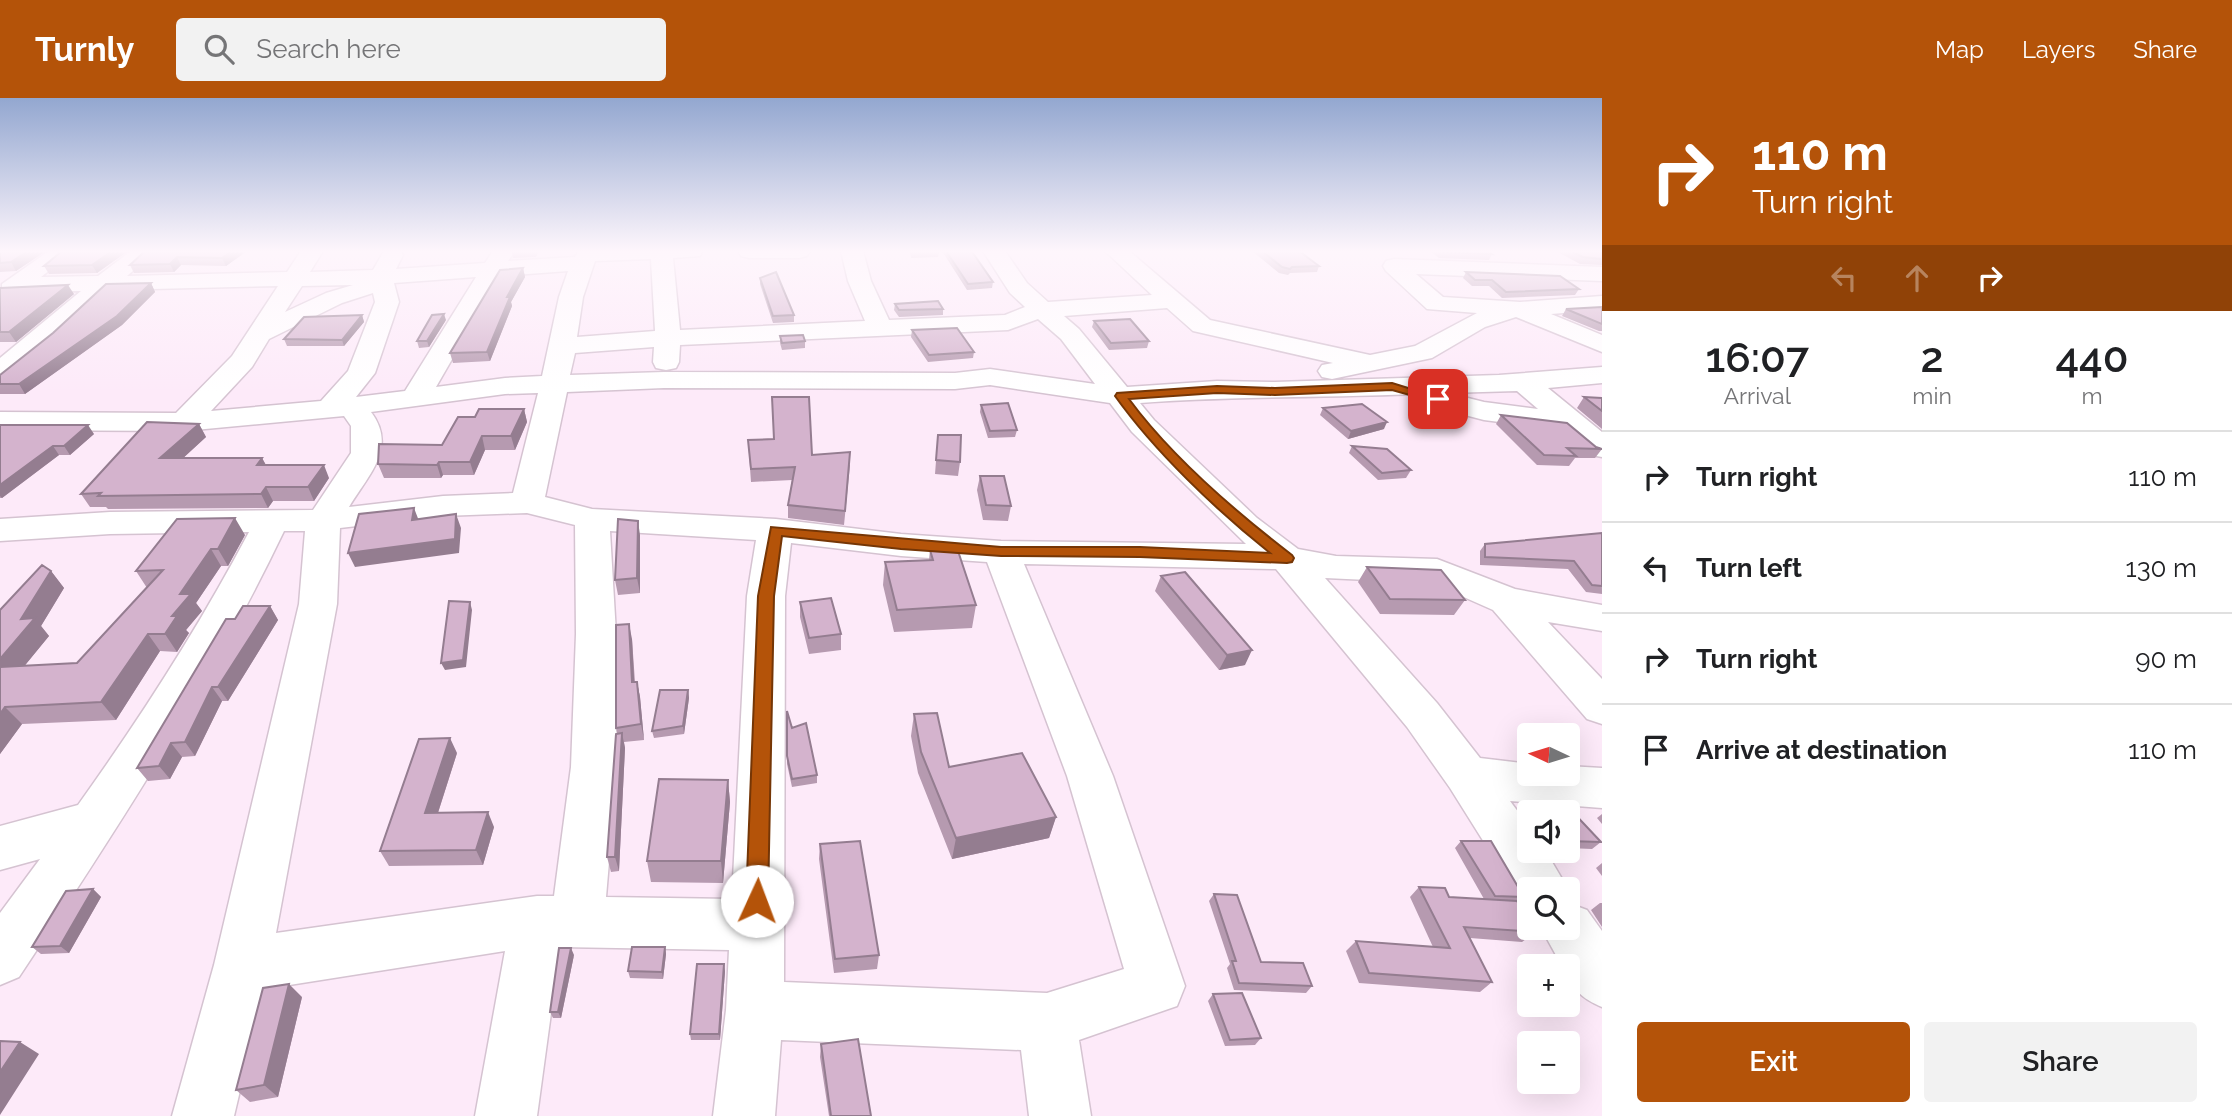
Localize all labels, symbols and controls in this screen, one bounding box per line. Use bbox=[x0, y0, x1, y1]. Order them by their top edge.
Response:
search box bbox=[176, 18, 666, 81]
text: Turnly bbox=[35, 30, 134, 69]
icon: search bbox=[200, 30, 238, 68]
text: Search here bbox=[256, 34, 401, 64]
text: Map bbox=[1935, 35, 1984, 64]
text: Layers bbox=[2022, 35, 2095, 64]
text: Share bbox=[2133, 35, 2197, 64]
text: 110 m bbox=[1752, 124, 1888, 181]
icon: right bbox=[1637, 126, 1728, 217]
text: Turn right bbox=[1752, 183, 1893, 220]
icon: left bbox=[1825, 259, 1863, 297]
icon: ahead bbox=[1898, 259, 1936, 297]
icon: right bbox=[1971, 259, 2009, 297]
text: 16:07 bbox=[1705, 333, 1809, 382]
text: 2 bbox=[1921, 333, 1944, 382]
text: 440 bbox=[2055, 333, 2129, 382]
pin bbox=[1408, 369, 1468, 429]
icon: arrive bbox=[1419, 380, 1457, 418]
text: Arrival bbox=[1723, 382, 1791, 409]
text: min bbox=[1912, 382, 1952, 409]
text: m bbox=[2081, 382, 2103, 409]
icon: right bbox=[1637, 458, 1675, 496]
text: Turn right bbox=[1696, 462, 1817, 492]
text: 110 m bbox=[2128, 462, 2197, 492]
icon: left bbox=[1637, 549, 1675, 587]
text: Turn left bbox=[1696, 553, 1802, 583]
text: 130 m bbox=[2126, 553, 2197, 583]
icon: right bbox=[1637, 640, 1675, 678]
text: Turn right bbox=[1696, 644, 1817, 674]
text: 90 m bbox=[2135, 644, 2197, 674]
north arrow bbox=[1517, 723, 1580, 786]
map controls bbox=[1517, 723, 1580, 1094]
icon: arrive bbox=[1637, 731, 1675, 769]
text: Arrive at destination bbox=[1696, 735, 1947, 765]
text: 110 m bbox=[2128, 735, 2197, 765]
button: sound bbox=[1517, 800, 1580, 863]
position arrow bbox=[720, 864, 794, 938]
button: search bbox=[1517, 877, 1580, 940]
button: + bbox=[1517, 954, 1580, 1017]
button: Exit bbox=[1637, 1022, 1910, 1102]
button: Share bbox=[1924, 1022, 2197, 1102]
button: − bbox=[1517, 1031, 1580, 1094]

